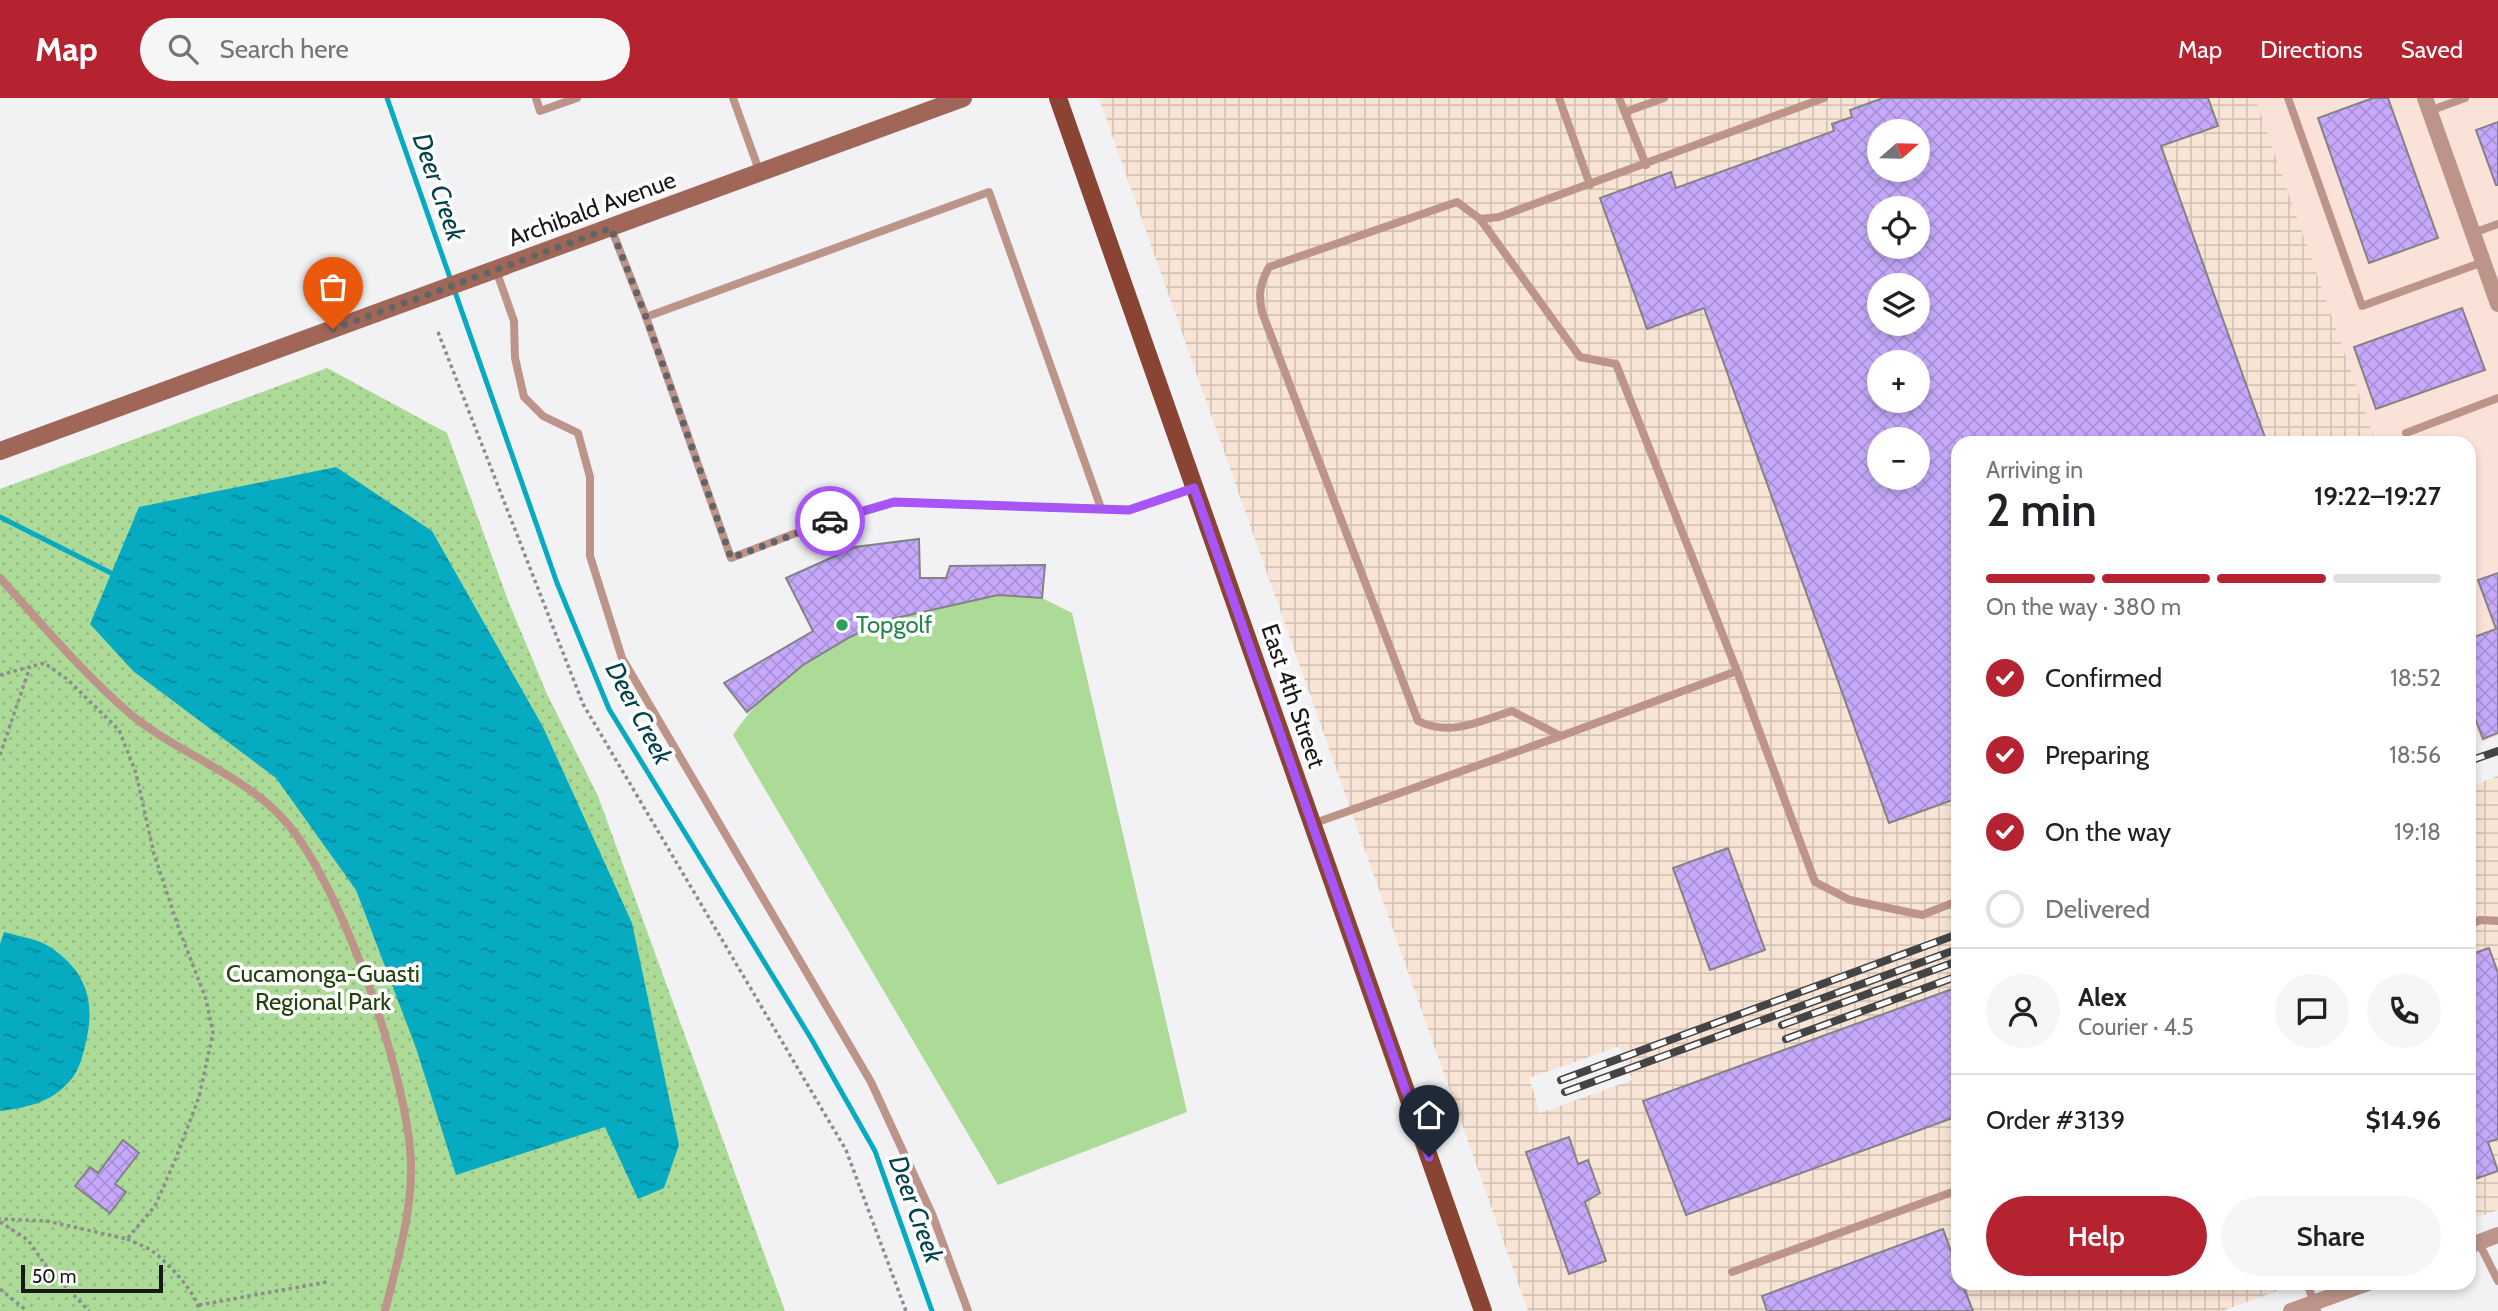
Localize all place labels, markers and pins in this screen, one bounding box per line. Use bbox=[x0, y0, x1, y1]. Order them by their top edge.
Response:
pin bbox=[303, 257, 363, 329]
place label: Topgolf bbox=[856, 610, 932, 639]
marker: Topgolf bbox=[834, 617, 850, 633]
pin bbox=[1399, 1085, 1459, 1157]

